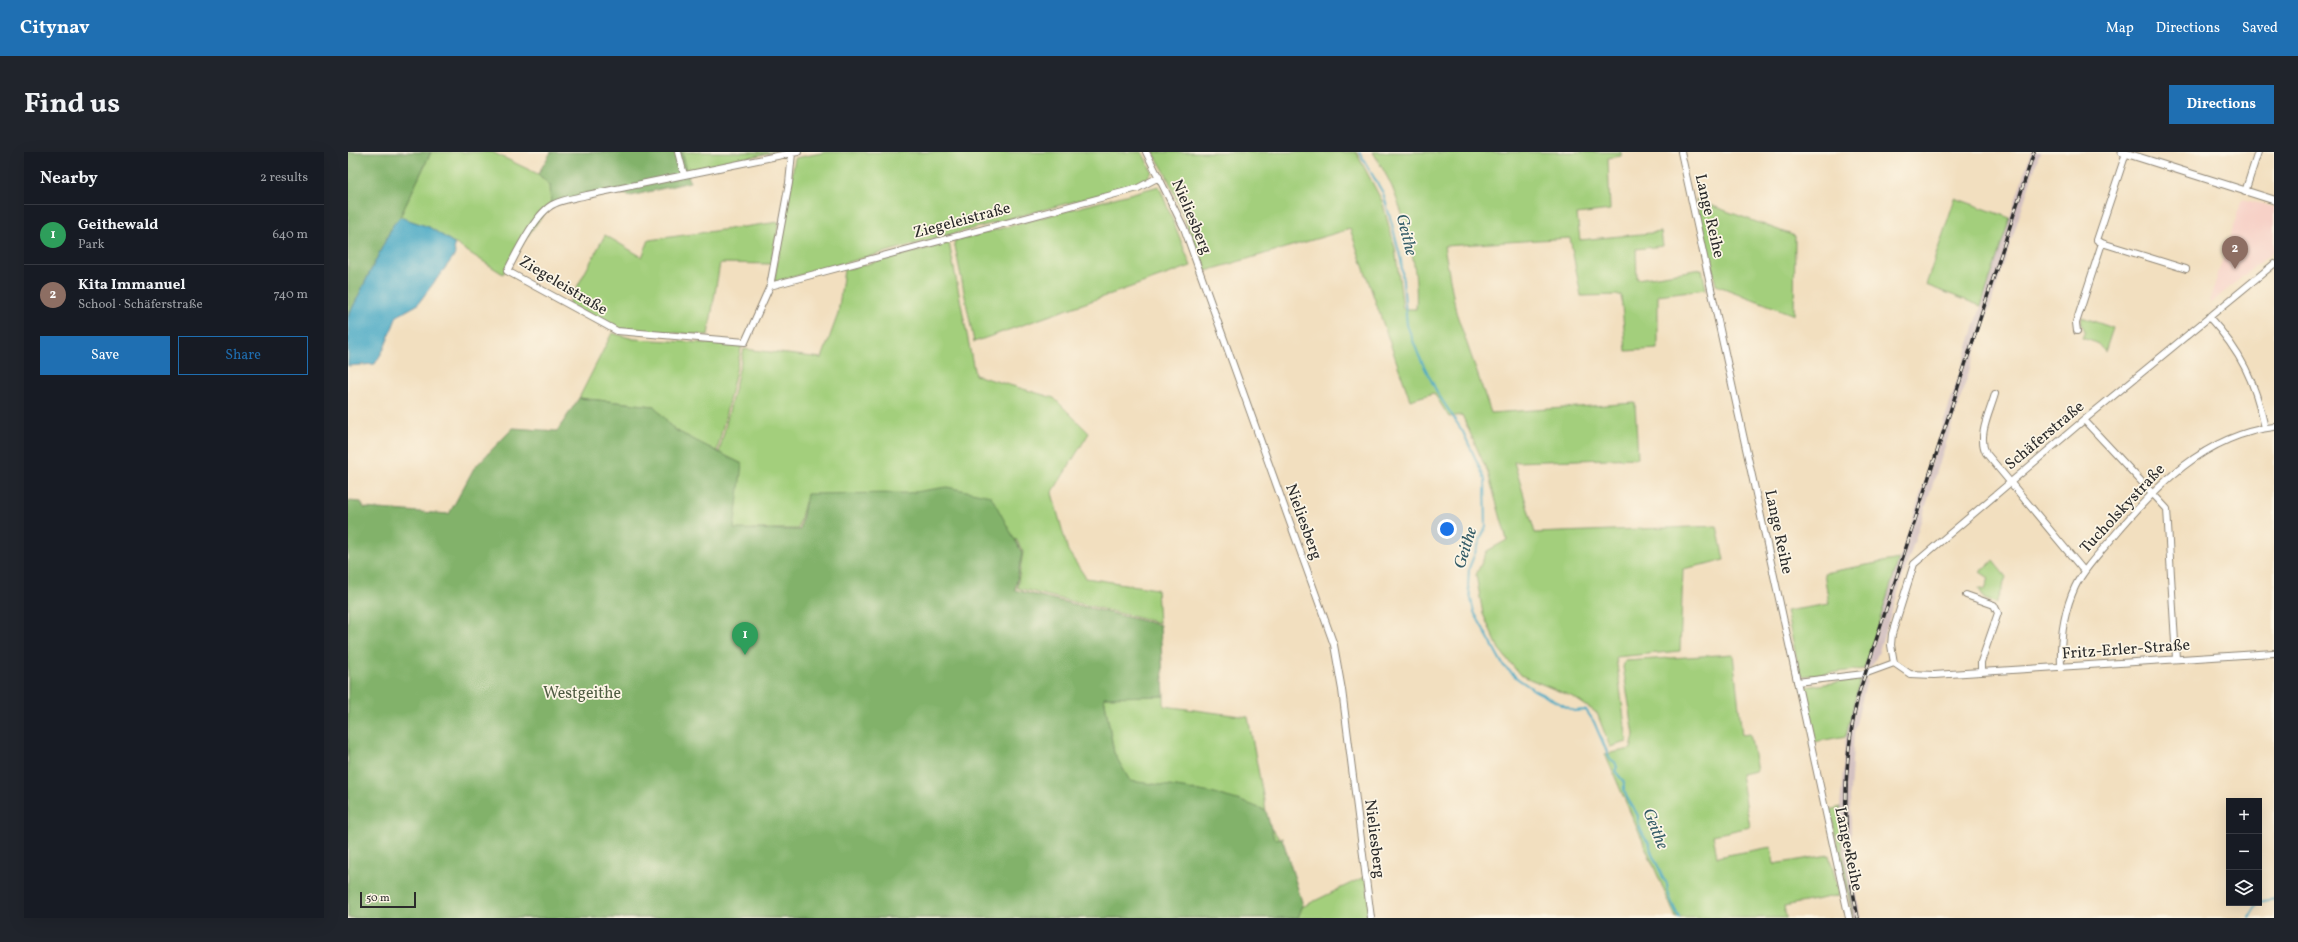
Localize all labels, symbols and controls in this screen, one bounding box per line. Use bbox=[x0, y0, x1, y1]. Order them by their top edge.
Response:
text: Citynav bbox=[20, 15, 90, 41]
text: Map bbox=[2106, 19, 2134, 38]
text: Directions bbox=[2156, 19, 2220, 38]
text: Saved bbox=[2242, 19, 2278, 38]
text: Find us bbox=[24, 85, 120, 124]
button: Directions bbox=[2169, 85, 2274, 124]
text: Nearby bbox=[40, 167, 98, 190]
text: 2 results bbox=[260, 169, 308, 187]
street label: Lange Reihe bbox=[1689, 172, 1729, 260]
street label: Nieliesberg bbox=[1165, 176, 1217, 258]
street label: Ziegeleistraße bbox=[911, 197, 1013, 245]
water label: Geithe bbox=[1390, 212, 1422, 259]
text: Geithewald bbox=[78, 215, 158, 236]
text: 1 bbox=[50, 226, 56, 244]
text: 640 m bbox=[272, 226, 308, 244]
text: Park bbox=[78, 236, 105, 254]
pin: 2 bbox=[2222, 236, 2248, 269]
street label: Ziegeleistraße bbox=[515, 251, 611, 321]
text: Kita Immanuel bbox=[78, 275, 185, 296]
text: 2 bbox=[50, 286, 56, 304]
text: 740 m bbox=[274, 286, 308, 304]
text: School · Schäferstraße bbox=[78, 296, 203, 314]
button: Save bbox=[40, 336, 170, 375]
button: Share bbox=[178, 336, 308, 375]
street label: Schäferstraße bbox=[2001, 396, 2089, 476]
street label: Tucholskystraße bbox=[2076, 459, 2170, 559]
street label: Nieliesberg bbox=[1279, 481, 1327, 563]
street label: Lange Reihe bbox=[1758, 488, 1798, 576]
your location bbox=[1437, 519, 1457, 539]
water label: Geithe bbox=[1449, 524, 1483, 572]
pin: 1 bbox=[732, 622, 758, 655]
street label: Fritz-Erler-Straße bbox=[2061, 635, 2191, 665]
park label: Westgeithe bbox=[543, 683, 621, 705]
street label: Nieliesberg bbox=[1358, 798, 1390, 880]
map controls bbox=[2226, 798, 2262, 906]
button: + bbox=[2226, 798, 2262, 834]
water label: Geithe bbox=[1636, 805, 1674, 854]
street label: Lange Reihe bbox=[1828, 805, 1868, 893]
button: − bbox=[2226, 834, 2262, 870]
button: layers bbox=[2226, 870, 2262, 906]
scale bar bbox=[360, 890, 416, 909]
text: 50 m bbox=[366, 891, 390, 906]

